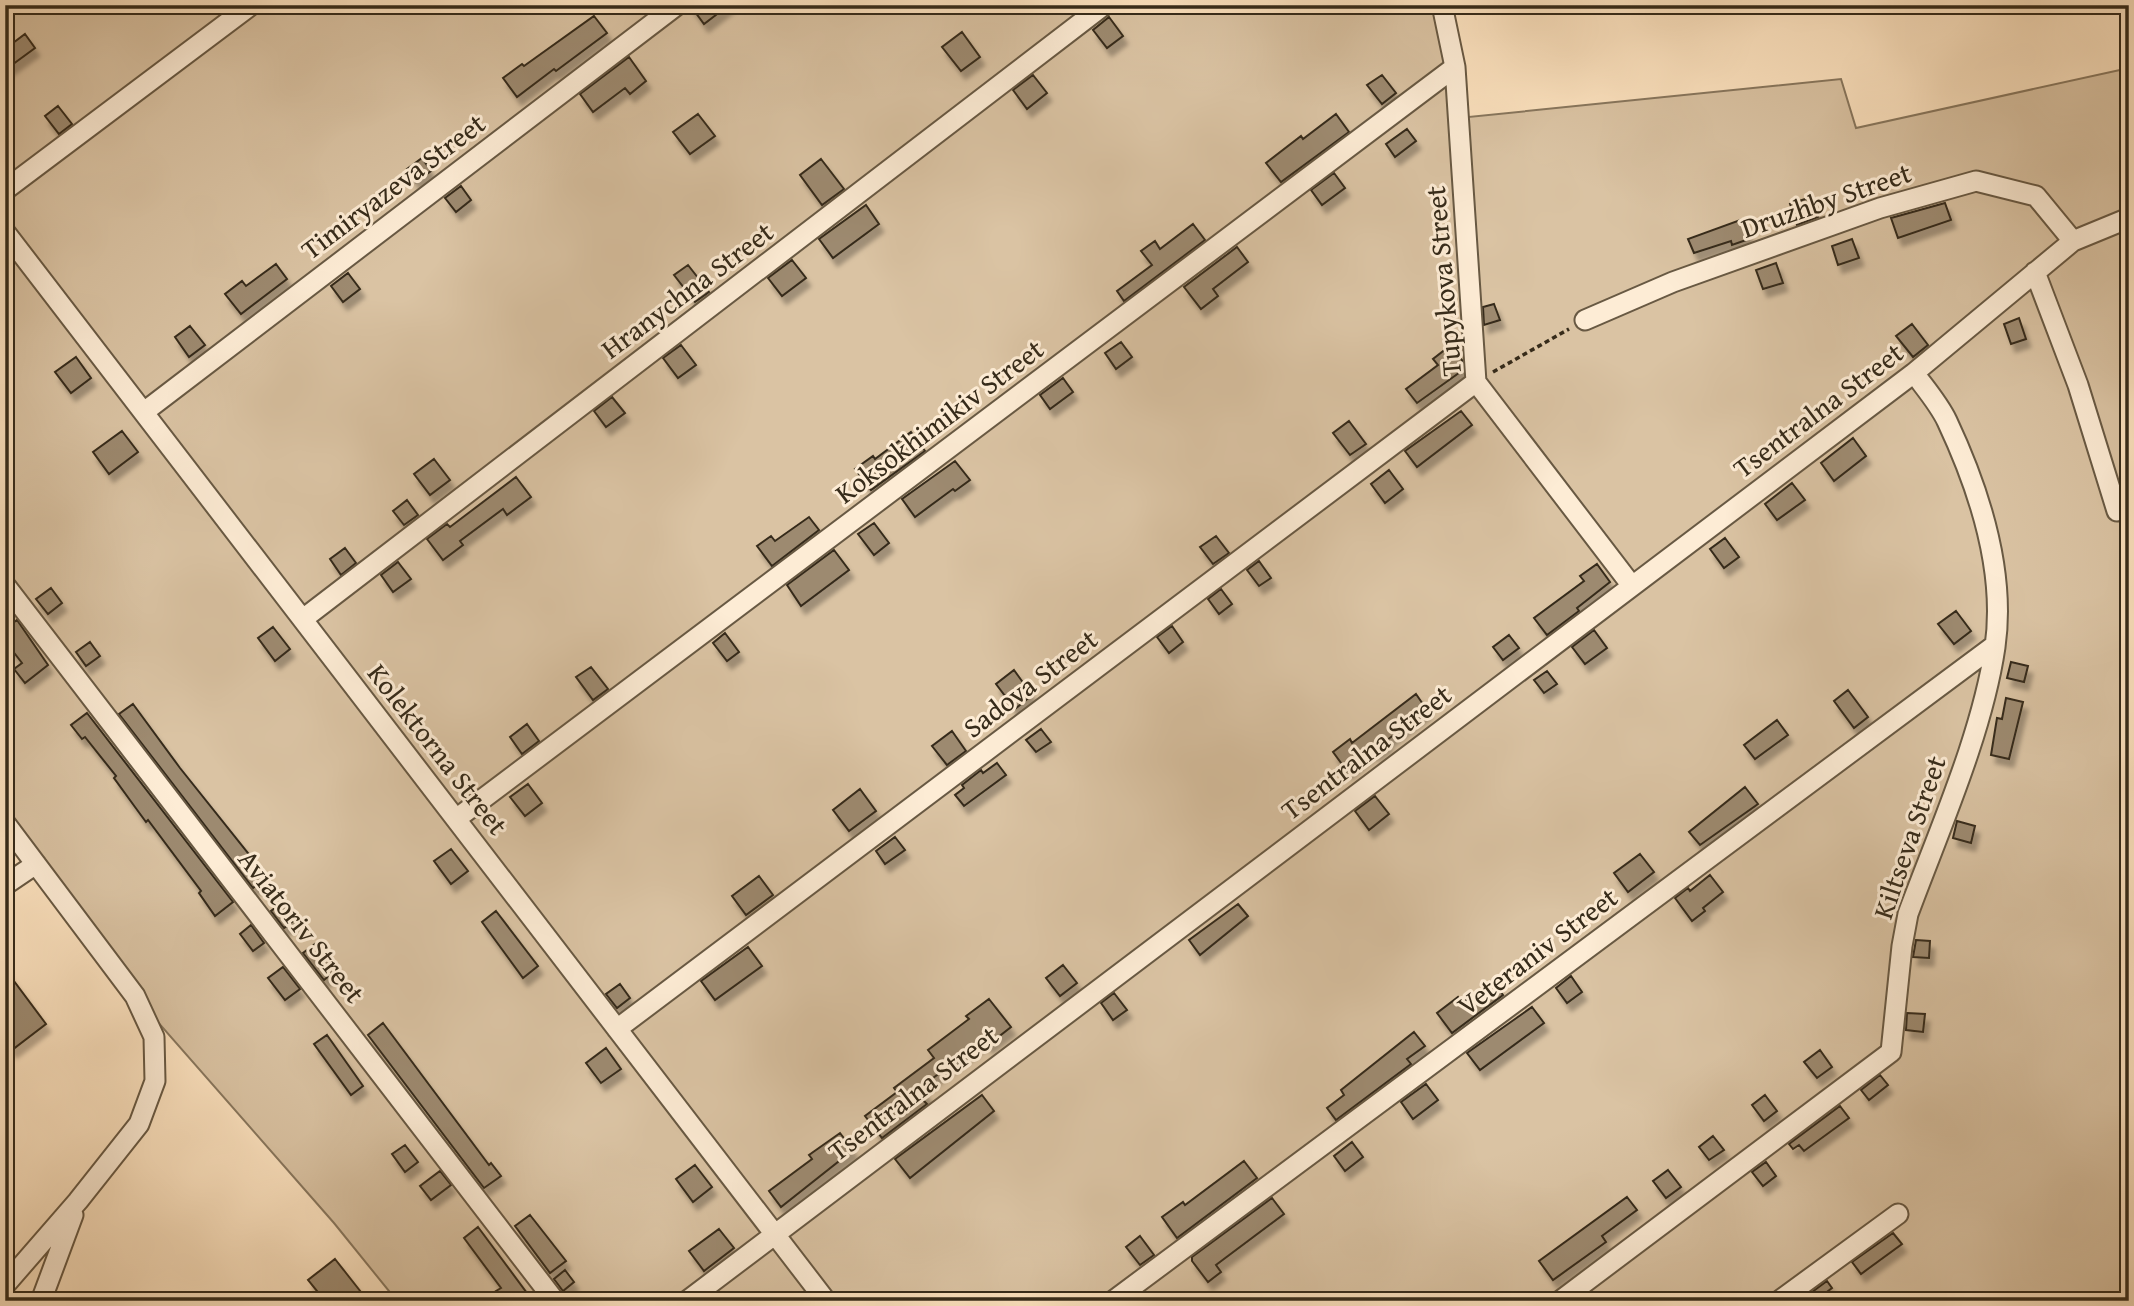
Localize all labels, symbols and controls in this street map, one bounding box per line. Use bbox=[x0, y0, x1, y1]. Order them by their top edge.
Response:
street label: Timiryazeva Street bbox=[292, 102, 494, 269]
street label: Druzhby Street bbox=[1735, 151, 1916, 248]
street label: Tupykova Street bbox=[1414, 184, 1471, 378]
street label: Hranychna Street bbox=[592, 211, 782, 368]
street label: Koksokhimikiv Street bbox=[826, 328, 1052, 513]
street label: Tsentralna Street bbox=[1724, 332, 1912, 487]
street label: Sadova Street bbox=[954, 618, 1106, 747]
street label: Kolektorna Street bbox=[358, 654, 519, 843]
street label: Tsentralna Street bbox=[1272, 674, 1460, 829]
street label: Kiltseva Street bbox=[1861, 750, 1956, 924]
street label: Aviatoriv Street bbox=[229, 840, 376, 1011]
street label: Veteraniv Street bbox=[1448, 876, 1626, 1025]
street label: Tsentralna Street bbox=[819, 1015, 1007, 1170]

